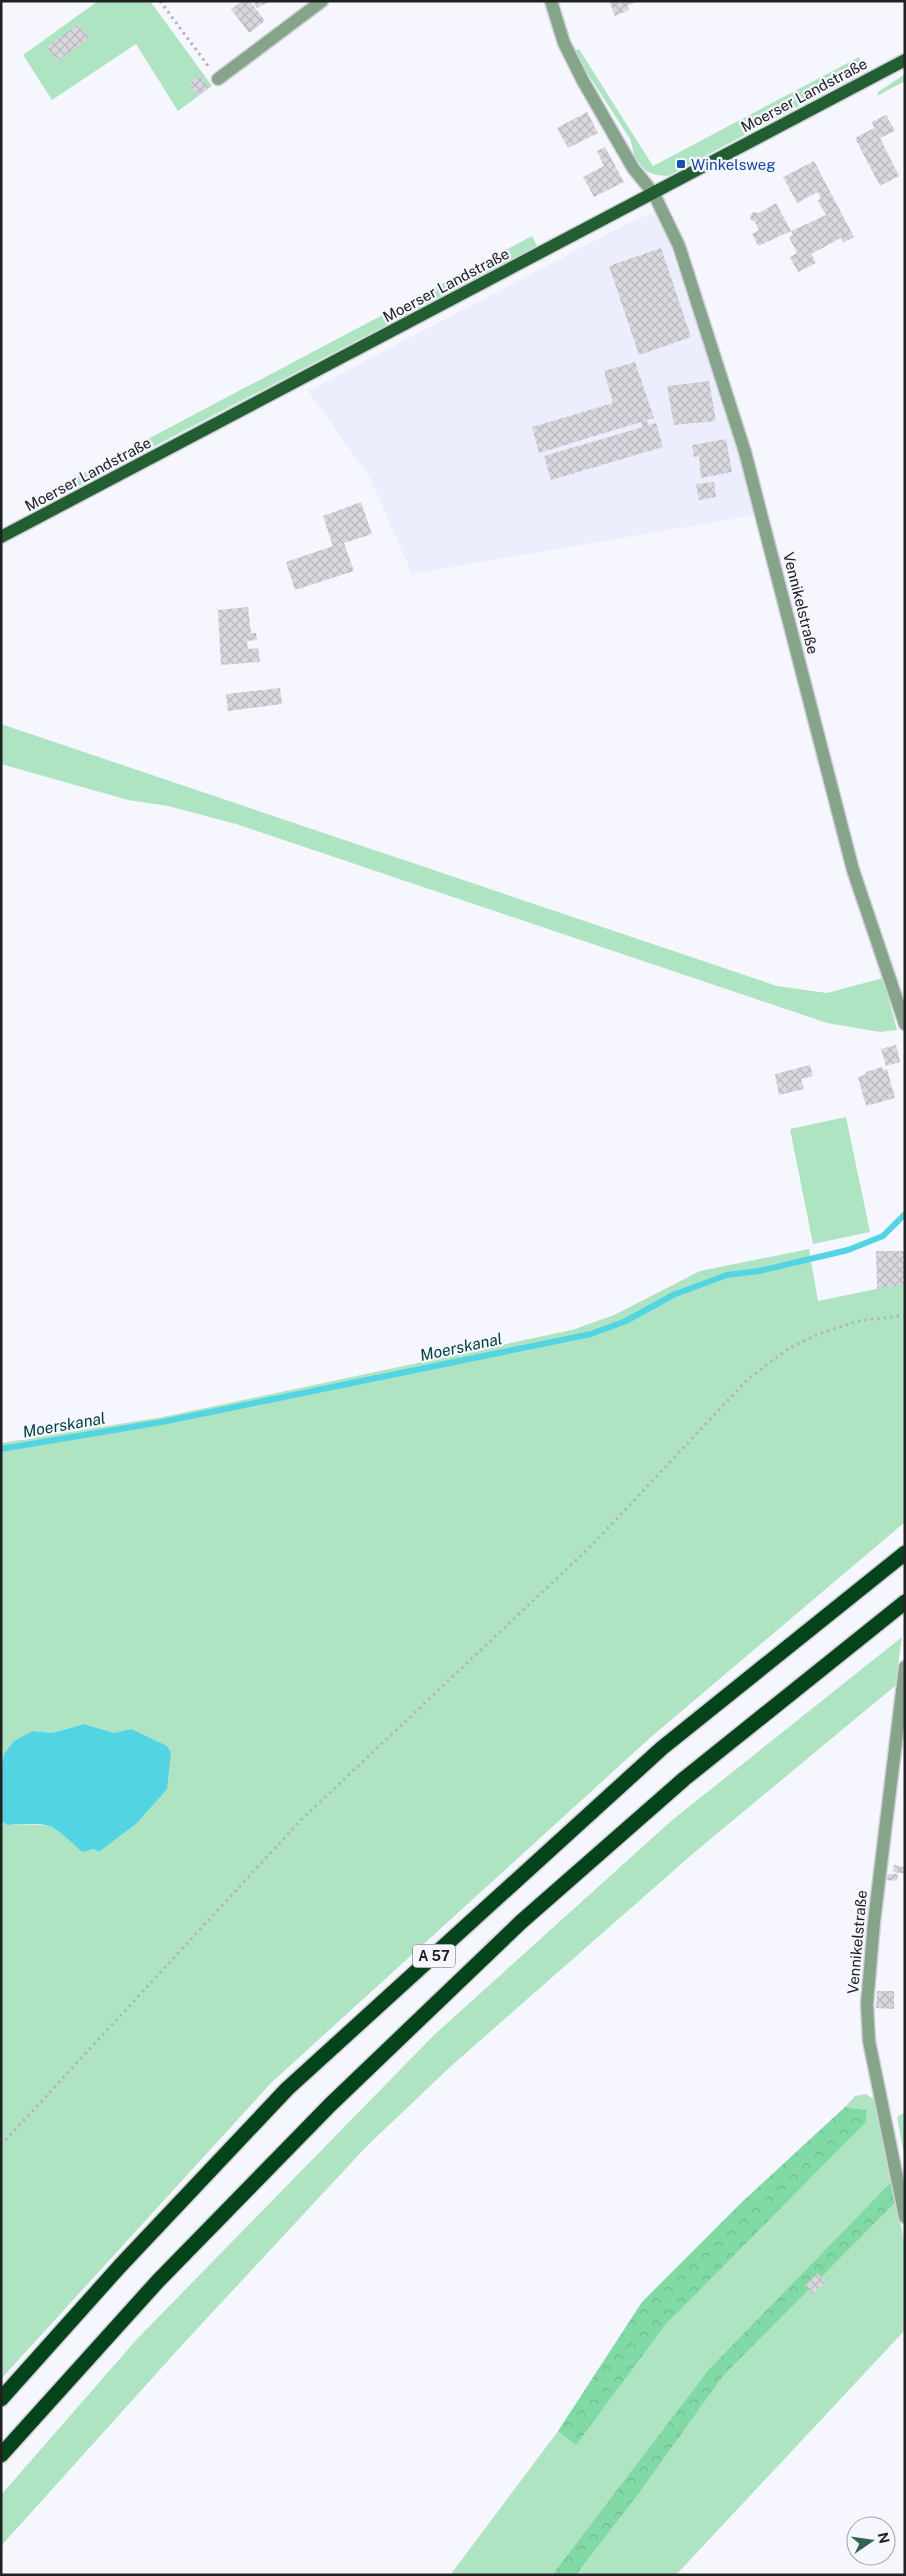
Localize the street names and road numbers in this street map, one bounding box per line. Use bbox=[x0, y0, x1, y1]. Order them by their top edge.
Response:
street label: Moerser Landstraße bbox=[738, 55, 870, 135]
street label: Moerser Landstraße bbox=[380, 245, 512, 325]
street label: Moerser Landstraße bbox=[22, 434, 154, 514]
street label: Vennikelstraße bbox=[780, 550, 822, 656]
street label: Vennikelstraße bbox=[844, 1889, 870, 1995]
road number: A 57 bbox=[413, 1944, 455, 1968]

